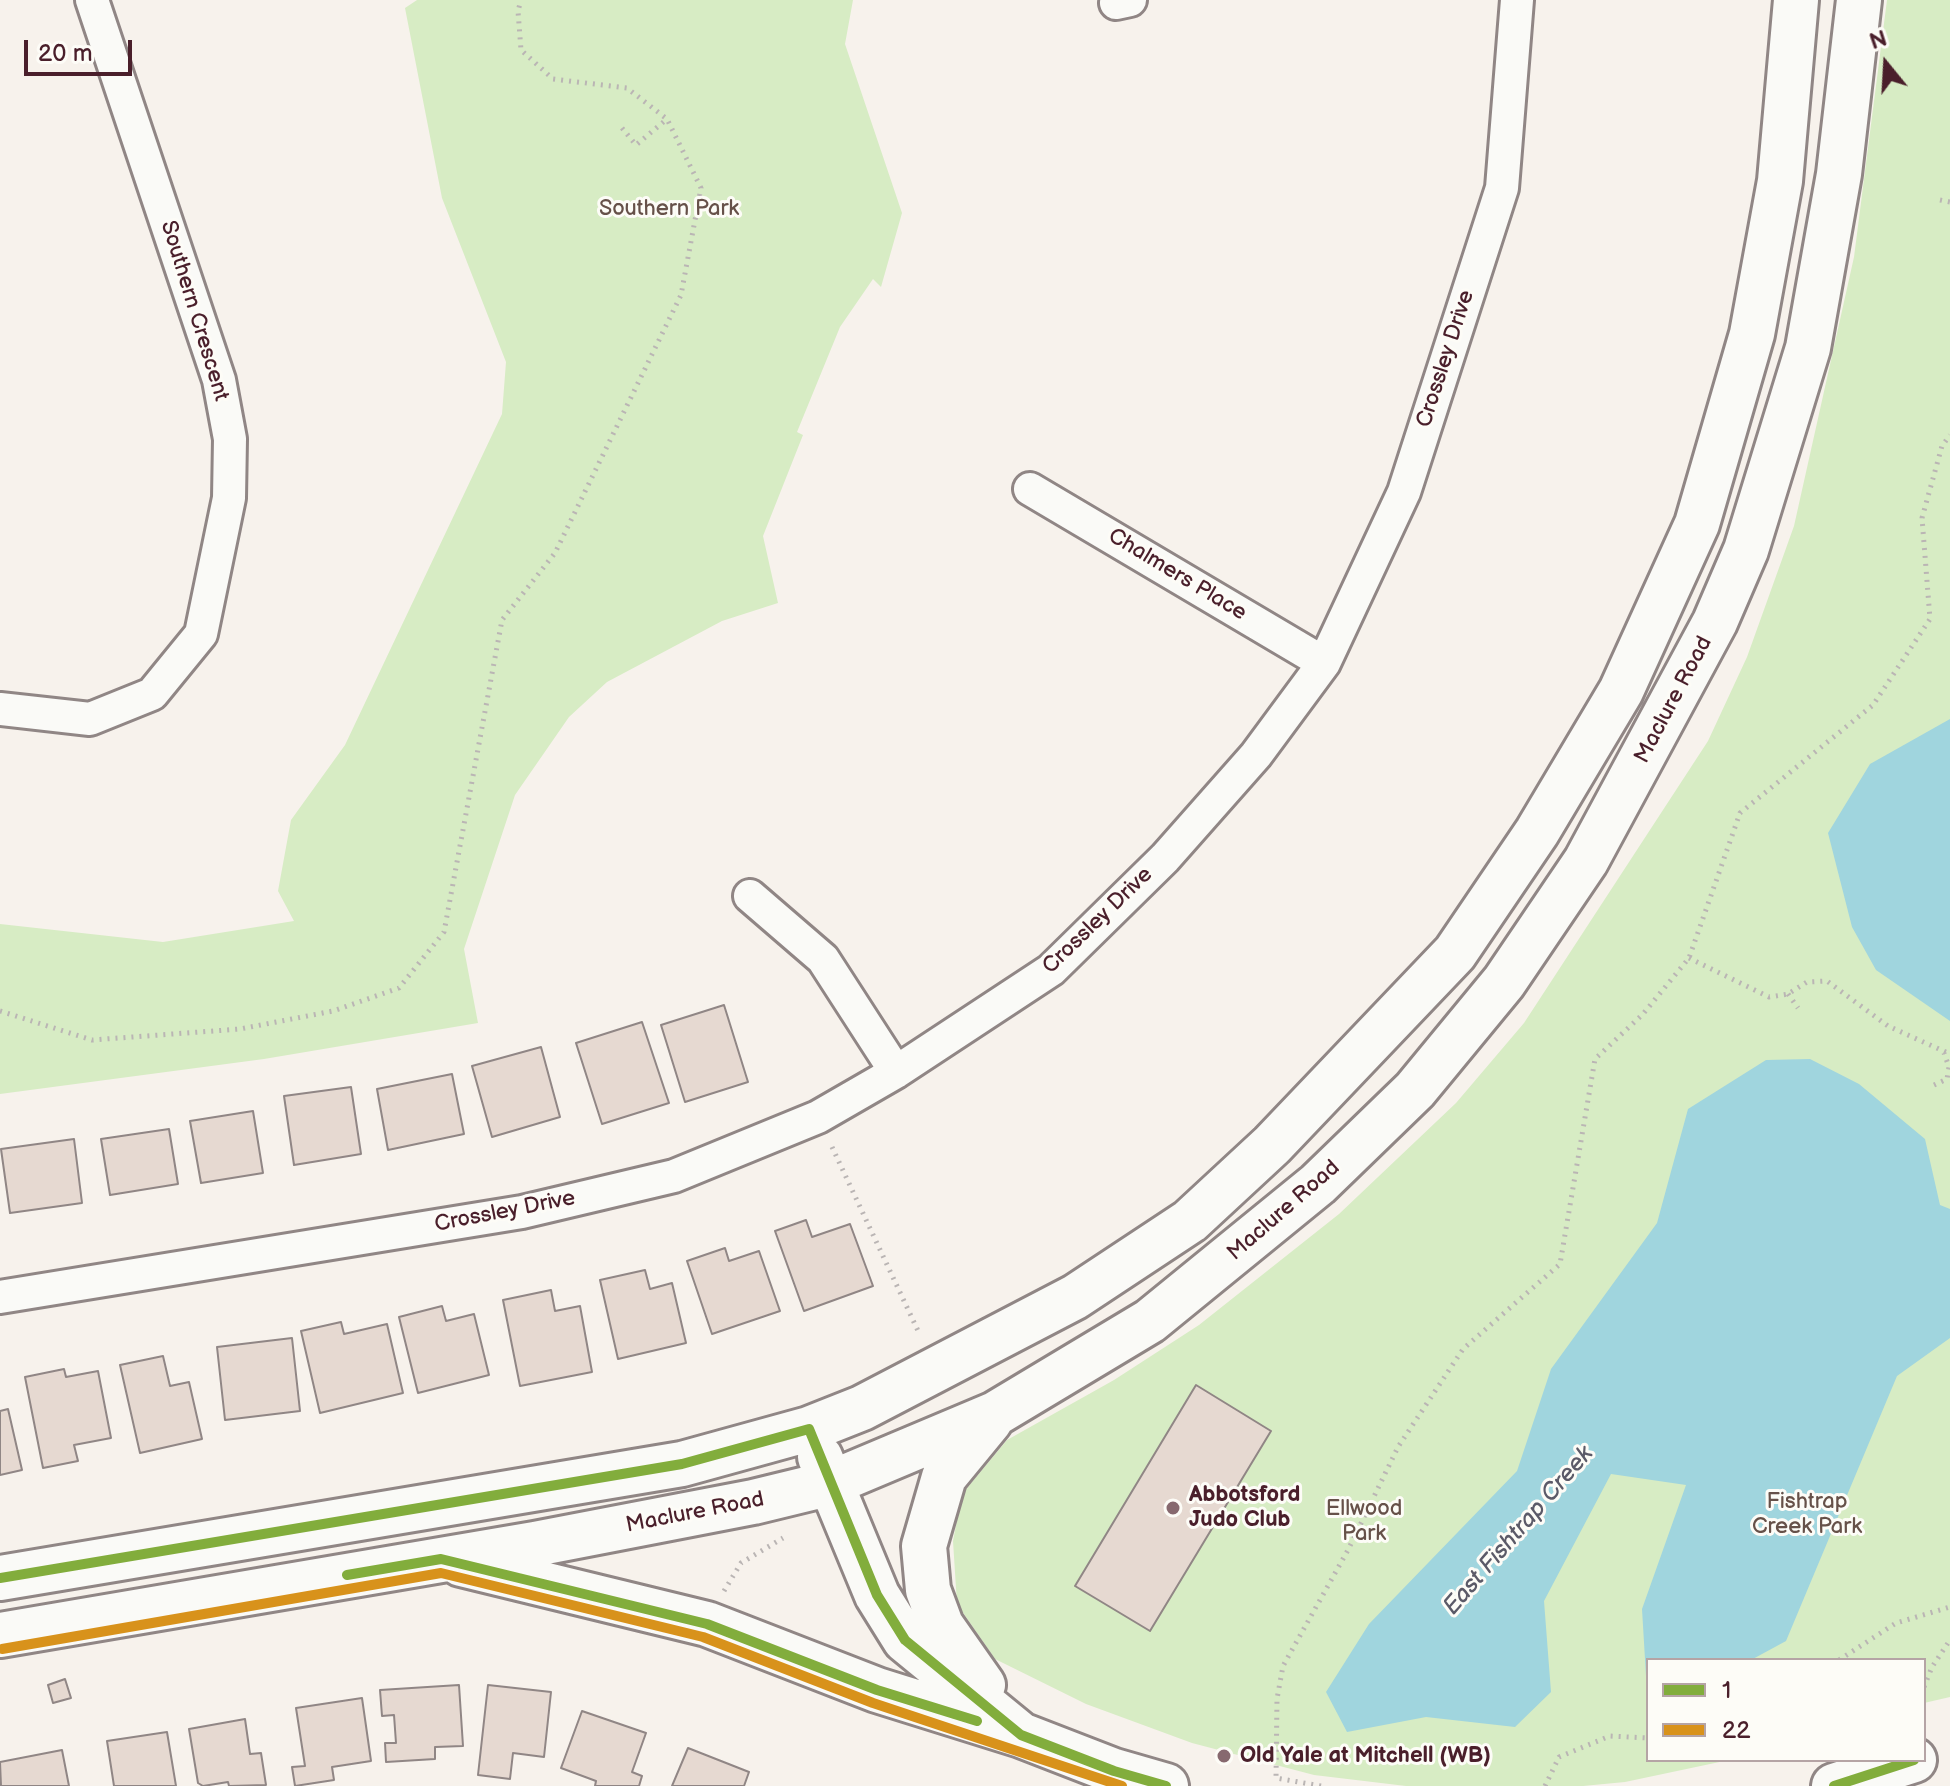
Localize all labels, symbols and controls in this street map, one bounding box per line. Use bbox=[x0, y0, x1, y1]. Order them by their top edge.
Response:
scale bar bbox=[28, 24, 136, 74]
north arrow bbox=[1846, 24, 1926, 104]
text: N bbox=[1866, 25, 1890, 56]
text: 20 m bbox=[38, 39, 93, 68]
park label: Southern Park bbox=[599, 196, 739, 222]
street label: Southern Crescent bbox=[154, 218, 234, 404]
street label: Crossley Drive bbox=[1411, 287, 1481, 431]
street label: Chalmers Place bbox=[1103, 523, 1251, 627]
street label: Maclure Road bbox=[1629, 632, 1719, 768]
street label: Crossley Drive bbox=[1038, 862, 1158, 980]
street label: Maclure Road bbox=[1223, 1155, 1345, 1267]
street label: Crossley Drive bbox=[432, 1185, 578, 1239]
water label: East Fishtrap Creek bbox=[1438, 1441, 1600, 1621]
place label: Abbotsford Judo Club bbox=[1189, 1482, 1300, 1534]
street label: Maclure Road bbox=[624, 1487, 766, 1539]
park label: Fishtrap Creek Park bbox=[1752, 1489, 1862, 1540]
park label: Ellwood Park bbox=[1326, 1496, 1402, 1548]
marker: Abbotsford Judo Club bbox=[1164, 1499, 1182, 1517]
legend bbox=[1646, 1658, 1926, 1762]
text: 1 bbox=[1722, 1676, 1731, 1705]
text: 22 bbox=[1722, 1716, 1750, 1745]
place label: Old Yale at Mitchell (WB) bbox=[1240, 1743, 1491, 1769]
marker: Old Yale at Mitchell (WB) bbox=[1215, 1747, 1233, 1765]

